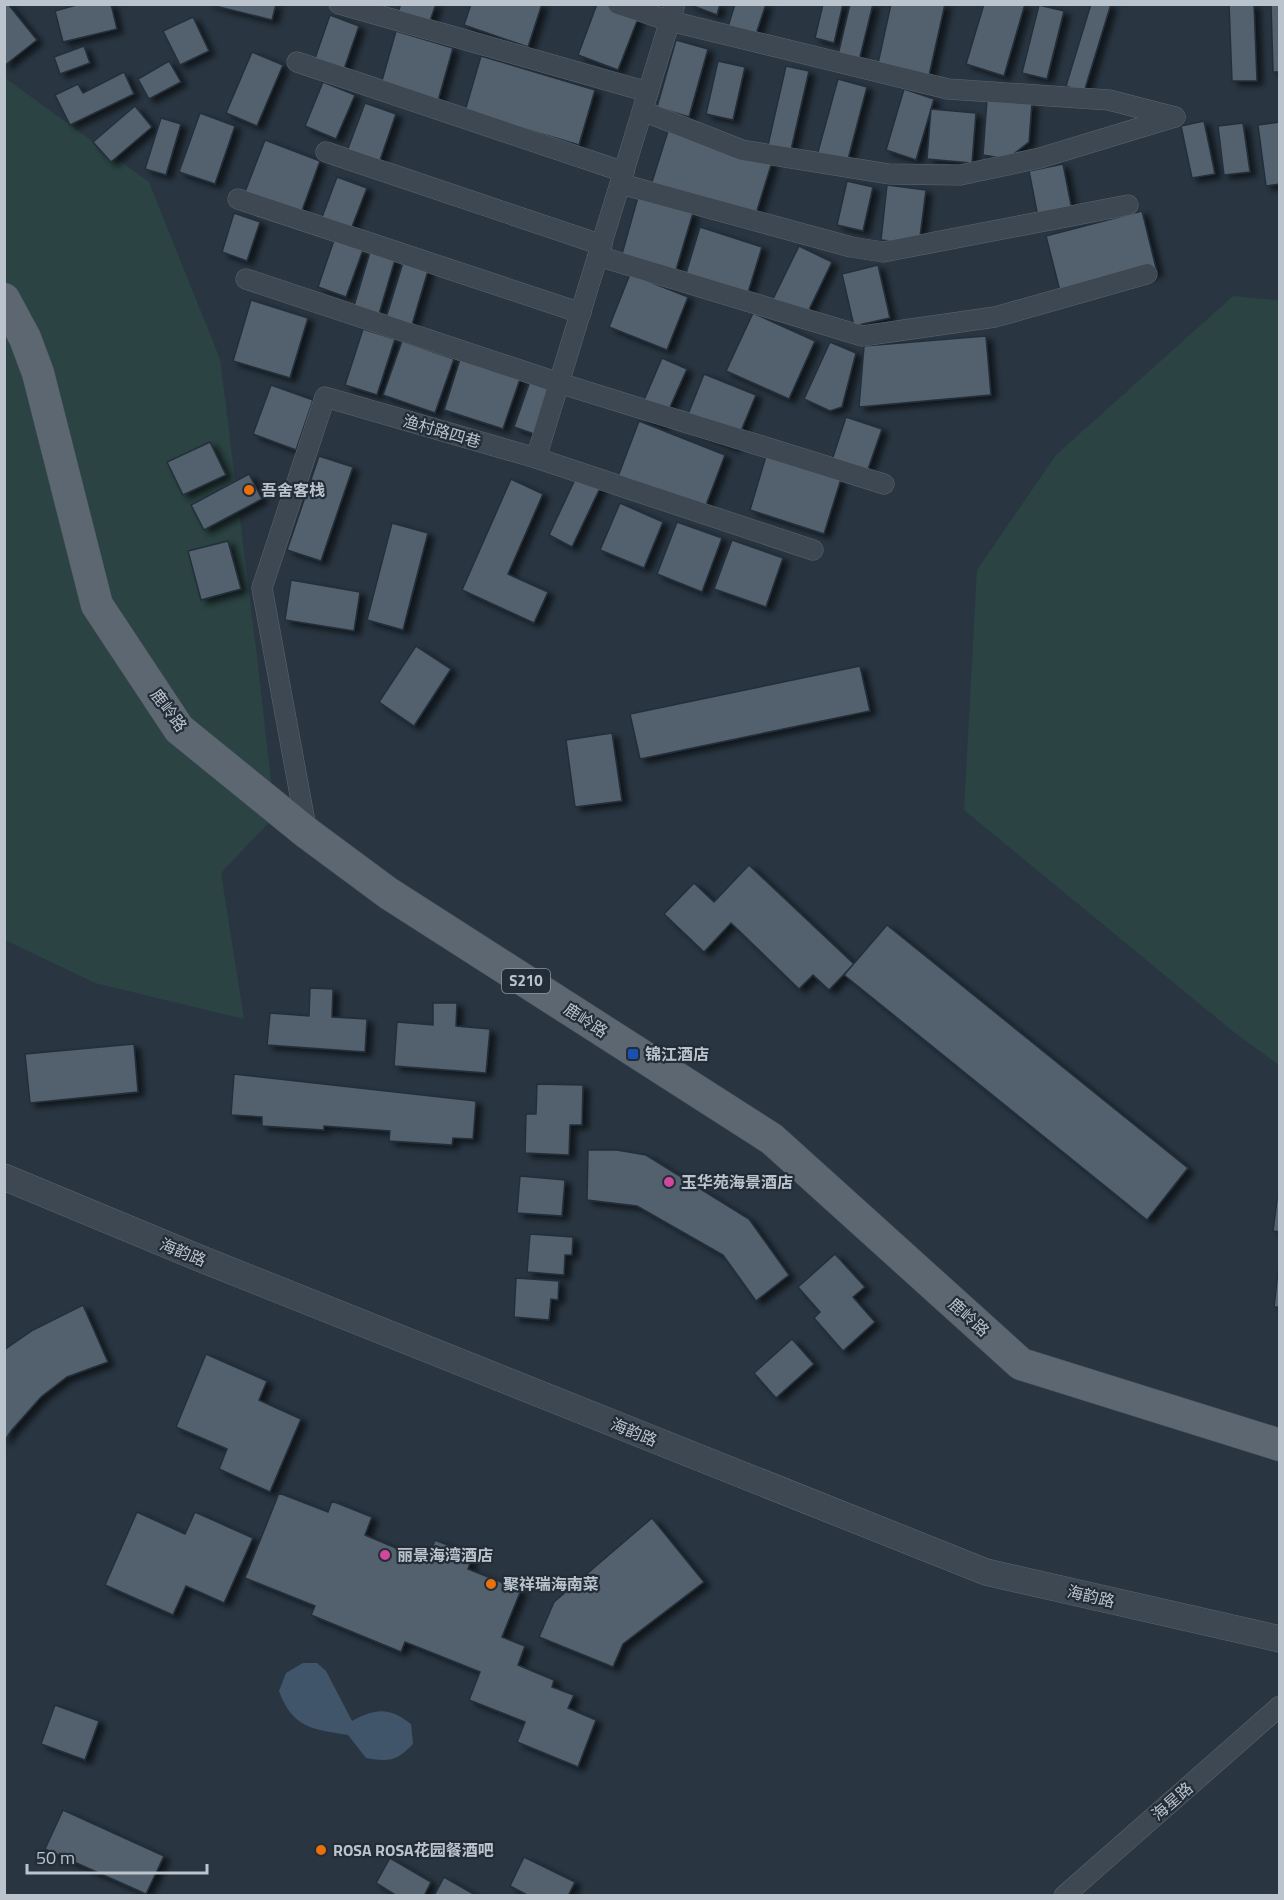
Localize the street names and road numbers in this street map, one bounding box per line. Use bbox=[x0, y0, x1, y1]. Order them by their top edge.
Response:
street label: 渔村路四巷 bbox=[400, 408, 484, 454]
street label: 鹿岭路 bbox=[145, 684, 193, 736]
road number: S210 bbox=[502, 969, 550, 993]
street label: 鹿岭路 bbox=[559, 997, 613, 1043]
street label: 海韵路 bbox=[156, 1232, 210, 1272]
street label: 鹿岭路 bbox=[943, 1292, 995, 1342]
street label: 海韵路 bbox=[607, 1412, 661, 1452]
street label: 海韵路 bbox=[1065, 1579, 1117, 1613]
street label: 海星路 bbox=[1146, 1776, 1198, 1826]

